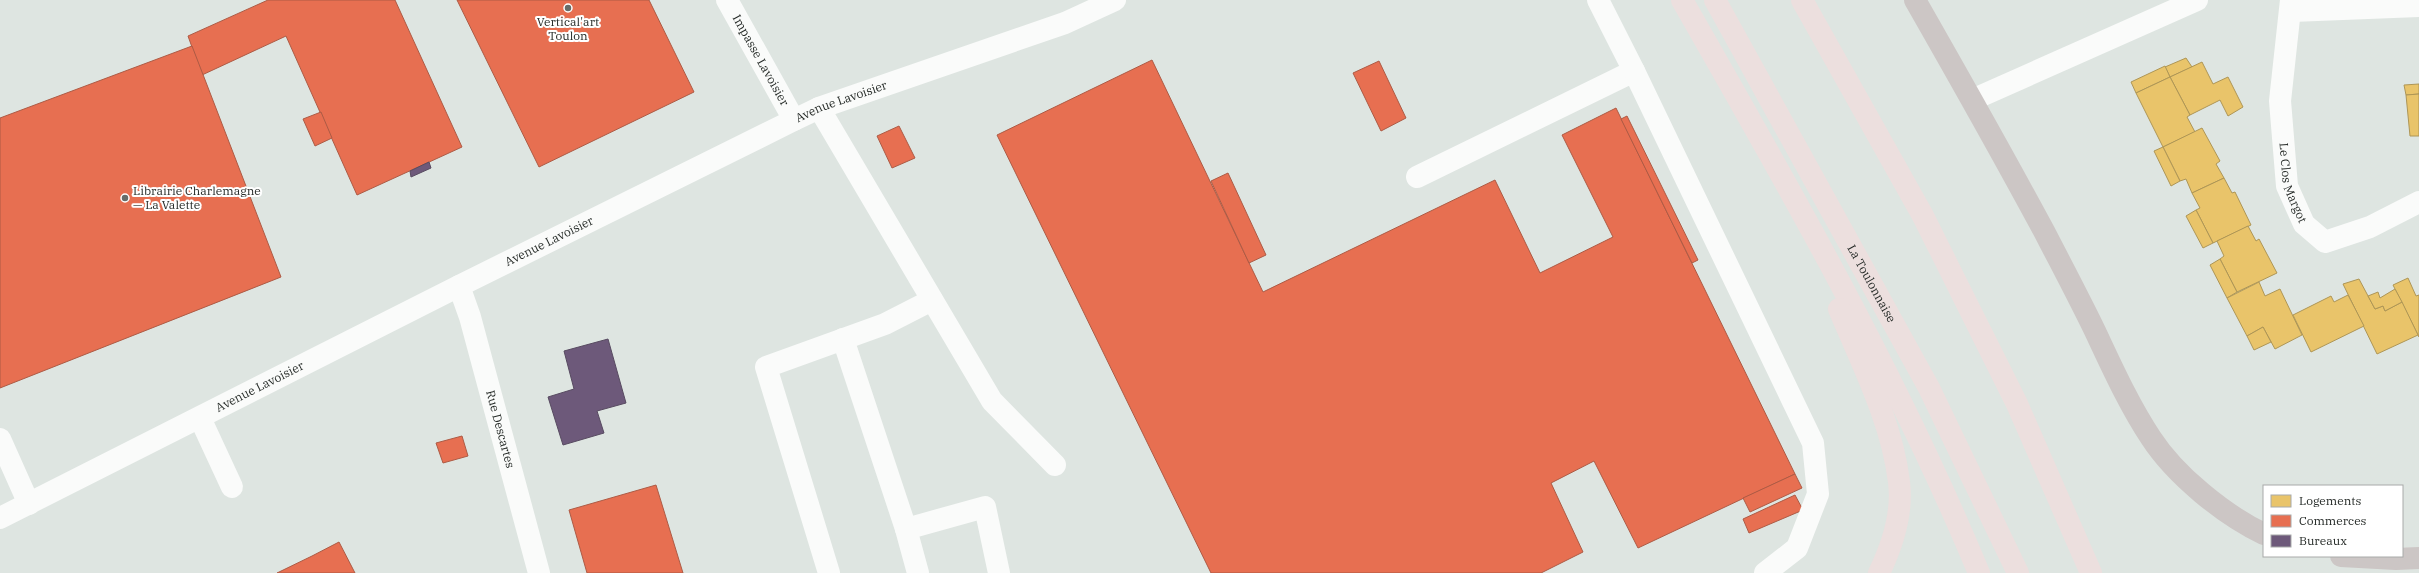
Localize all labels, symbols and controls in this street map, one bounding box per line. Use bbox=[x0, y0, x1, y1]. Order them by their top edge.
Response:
marker: Vertical'art Toulon bbox=[563, 3, 573, 13]
street label: Impasse Lavoisier bbox=[730, 12, 793, 109]
place label: Vertical'art Toulon bbox=[537, 14, 599, 43]
street label: Avenue Lavoisier bbox=[793, 77, 890, 125]
street label: Le Clos Margot bbox=[2276, 142, 2310, 225]
place label: Librairie Charlemagne — La Valette bbox=[133, 183, 261, 212]
marker: Librairie Charlemagne — La Valette bbox=[120, 193, 130, 203]
street label: Avenue Lavoisier bbox=[502, 212, 596, 269]
street label: La Toulonnaise bbox=[1844, 242, 1899, 325]
street label: Avenue Lavoisier bbox=[213, 357, 307, 415]
street label: Rue Descartes bbox=[483, 388, 518, 470]
legend bbox=[2263, 485, 2403, 557]
text: Logements bbox=[2299, 493, 2362, 508]
text: Commerces bbox=[2299, 513, 2367, 528]
text: Bureaux bbox=[2299, 533, 2347, 548]

